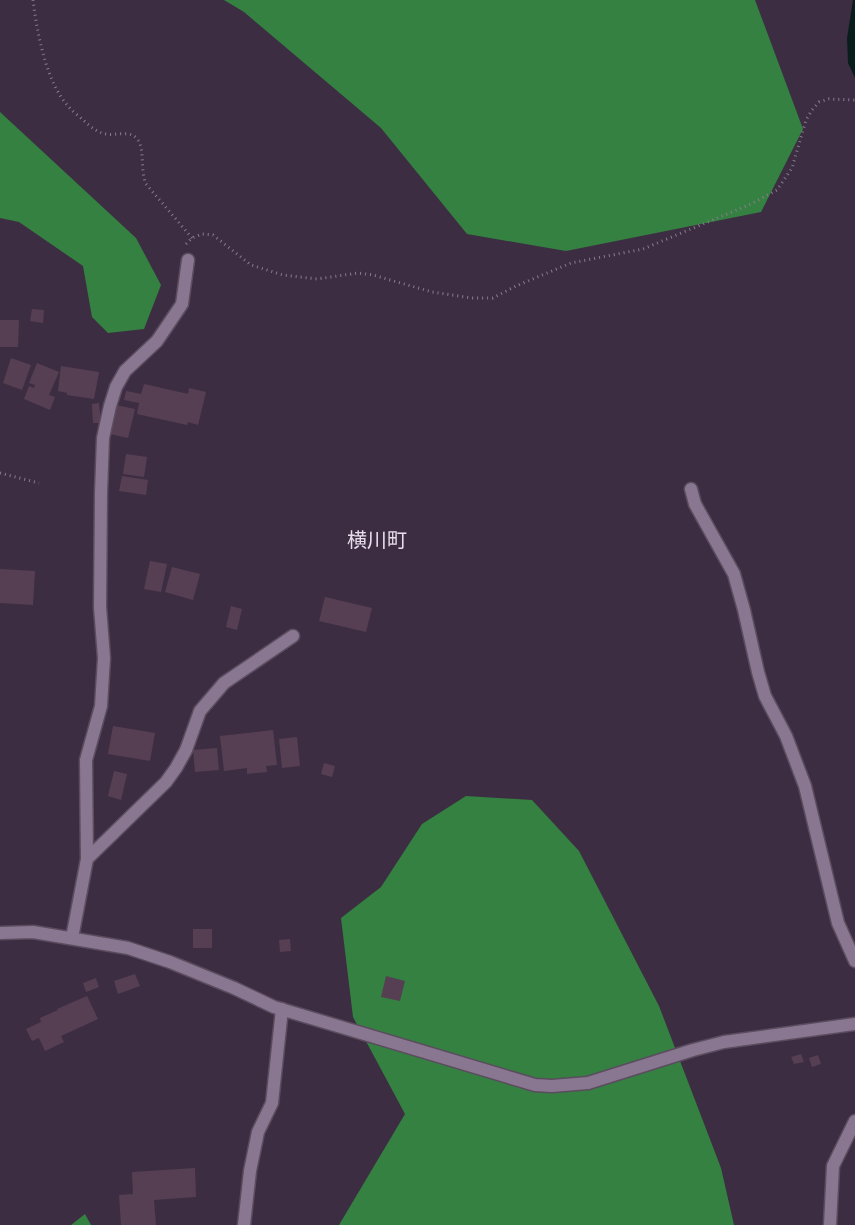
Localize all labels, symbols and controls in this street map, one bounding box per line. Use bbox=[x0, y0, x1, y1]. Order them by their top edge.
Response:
district label: 横川町 bbox=[347, 528, 407, 552]

